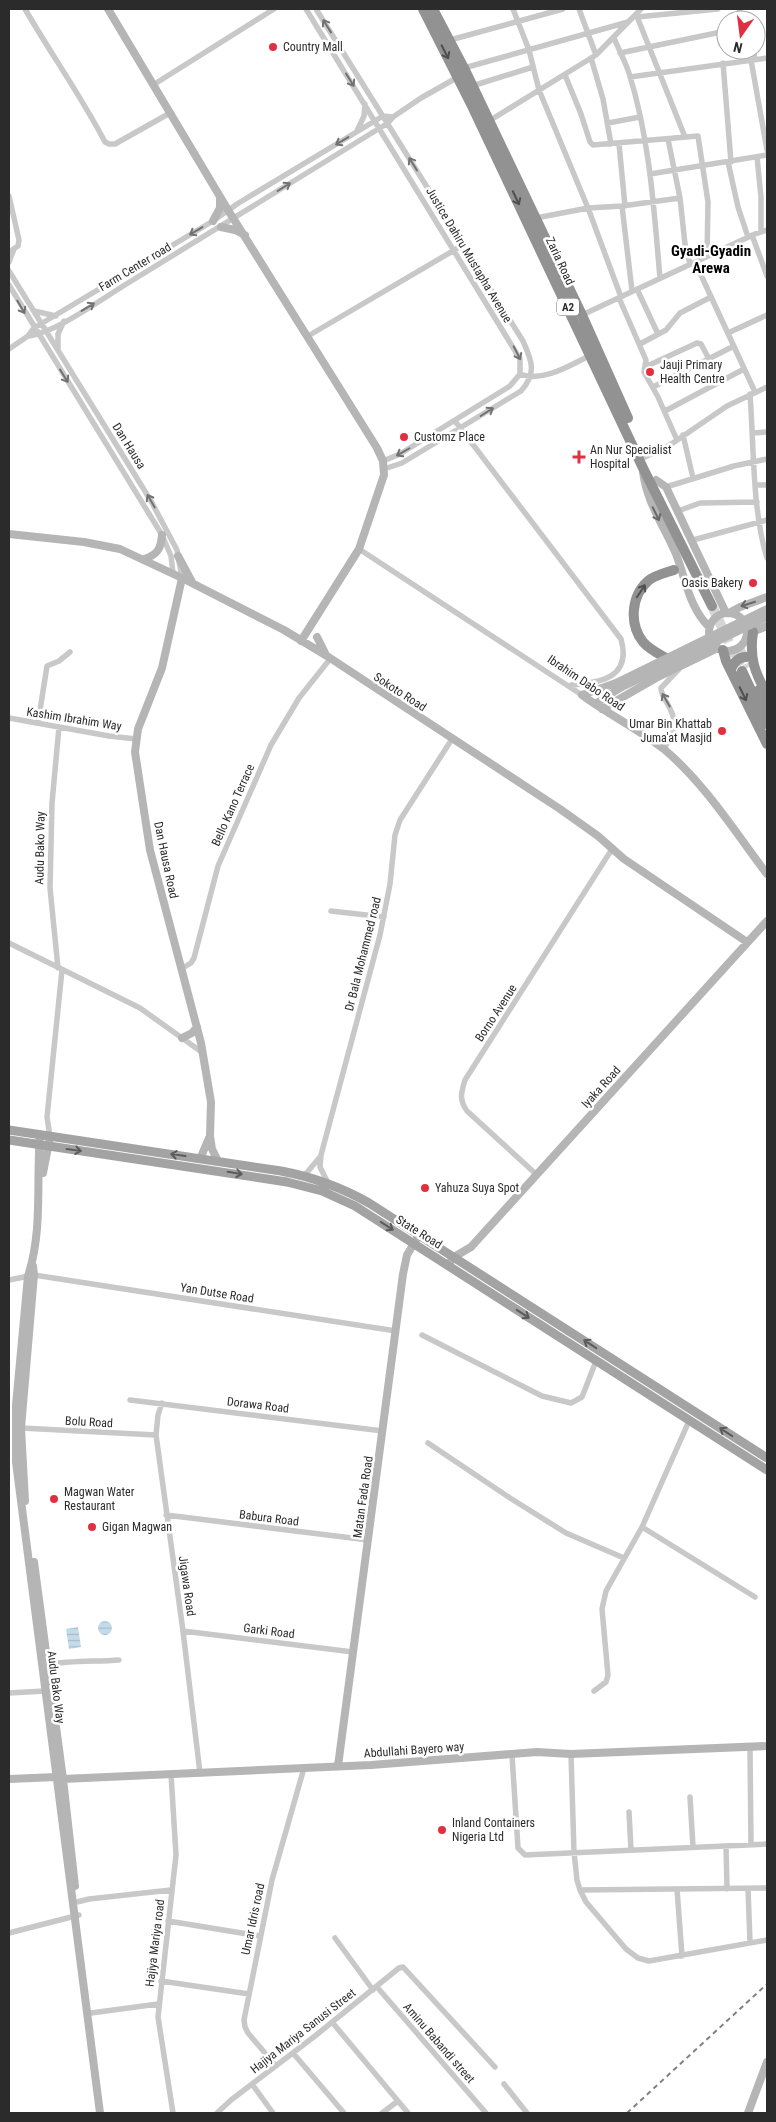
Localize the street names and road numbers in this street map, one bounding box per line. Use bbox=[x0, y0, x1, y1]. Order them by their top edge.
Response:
street label: Justice Dahiru Mustapha Avenue bbox=[423, 185, 515, 325]
street label: Zaria Road bbox=[543, 235, 577, 287]
street label: Farm Center road bbox=[96, 240, 174, 294]
road number: A2 bbox=[557, 298, 579, 316]
street label: Dan Hausa bbox=[109, 421, 149, 472]
street label: Ibrahim Dabo Road bbox=[545, 652, 627, 714]
street label: Sokoto Road bbox=[371, 670, 429, 714]
street label: Kashim Ibrahim Way bbox=[25, 705, 123, 733]
street label: Bello Kano Terrace bbox=[209, 761, 258, 848]
street label: Audu Bako Way bbox=[32, 811, 48, 885]
street label: Dan Hausa Road bbox=[151, 820, 181, 900]
street label: Dr Bala Mohammed road bbox=[342, 895, 384, 1013]
street label: Borno Avenue bbox=[472, 981, 520, 1044]
street label: Iyaka Road bbox=[579, 1063, 624, 1111]
street label: State Road bbox=[393, 1212, 445, 1252]
street label: Yan Dutse Road bbox=[179, 1280, 255, 1306]
street label: Dorawa Road bbox=[226, 1394, 290, 1416]
street label: Bolu Road bbox=[65, 1414, 113, 1430]
street label: Matan Fada Road bbox=[350, 1455, 376, 1539]
street label: Babura Road bbox=[238, 1507, 300, 1529]
street label: Jigawa Road bbox=[176, 1555, 198, 1617]
street label: Garki Road bbox=[243, 1621, 295, 1641]
street label: Audu Bako Way bbox=[45, 1650, 67, 1724]
street label: Abdullahi Bayero way bbox=[363, 1740, 465, 1760]
street label: Umar Idris road bbox=[239, 1882, 267, 1956]
street label: Hajiya Mariya road bbox=[143, 1898, 167, 1988]
street label: Hajiya Mariya Sanusi Street bbox=[248, 1985, 359, 2076]
street label: Aminu Babandi street bbox=[400, 2000, 478, 2086]

